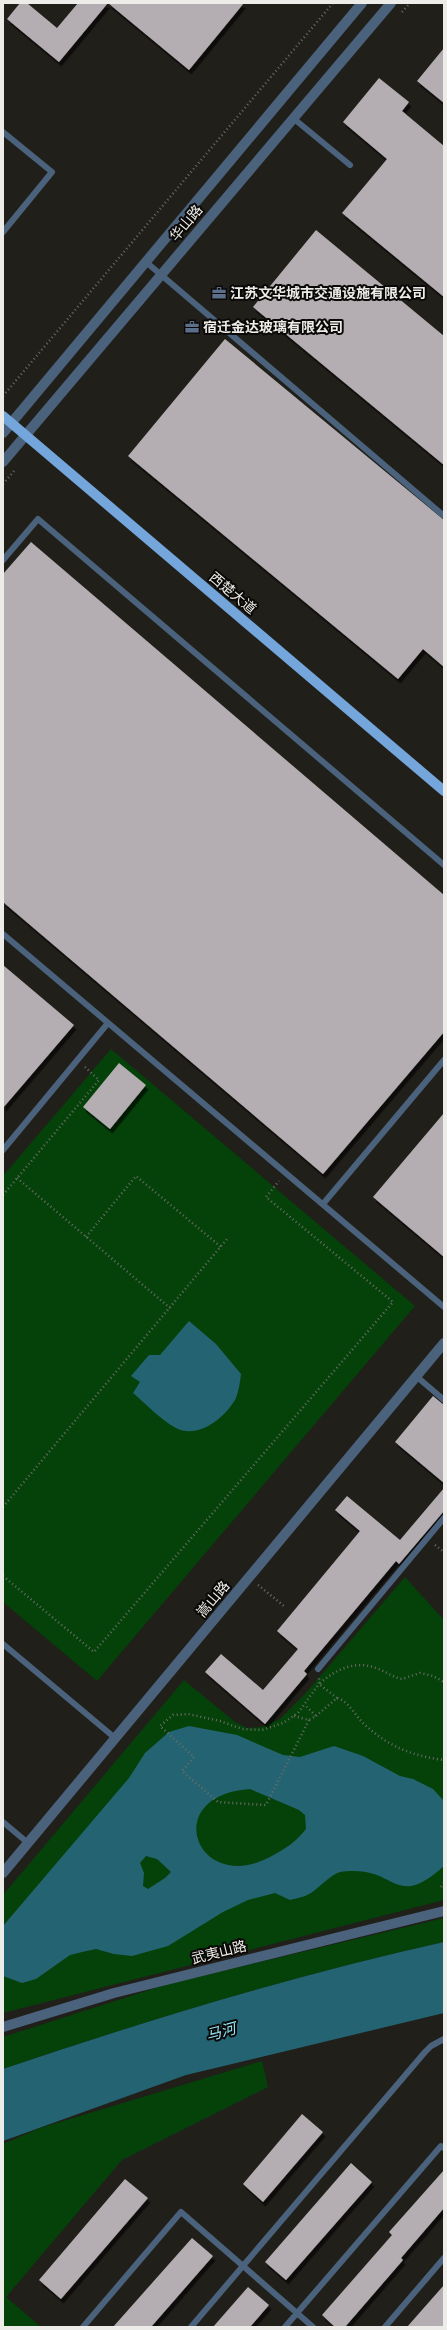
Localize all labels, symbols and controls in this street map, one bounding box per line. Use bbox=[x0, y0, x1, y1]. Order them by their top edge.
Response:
street label: 华山路 bbox=[166, 202, 206, 245]
office icon: 江苏文华城市交通设施有限公司 bbox=[211, 285, 227, 301]
place label: 江苏文华城市交通设施有限公司 bbox=[230, 285, 426, 302]
office icon: 宿迁金达玻璃有限公司 bbox=[184, 319, 200, 335]
place label: 宿迁金达玻璃有限公司 bbox=[203, 319, 343, 336]
street label: 西楚大道 bbox=[206, 569, 260, 618]
street label: 嵩山路 bbox=[193, 1578, 233, 1621]
street label: 武夷山路 bbox=[190, 1937, 248, 1968]
water label: 马河 bbox=[204, 2019, 241, 2045]

